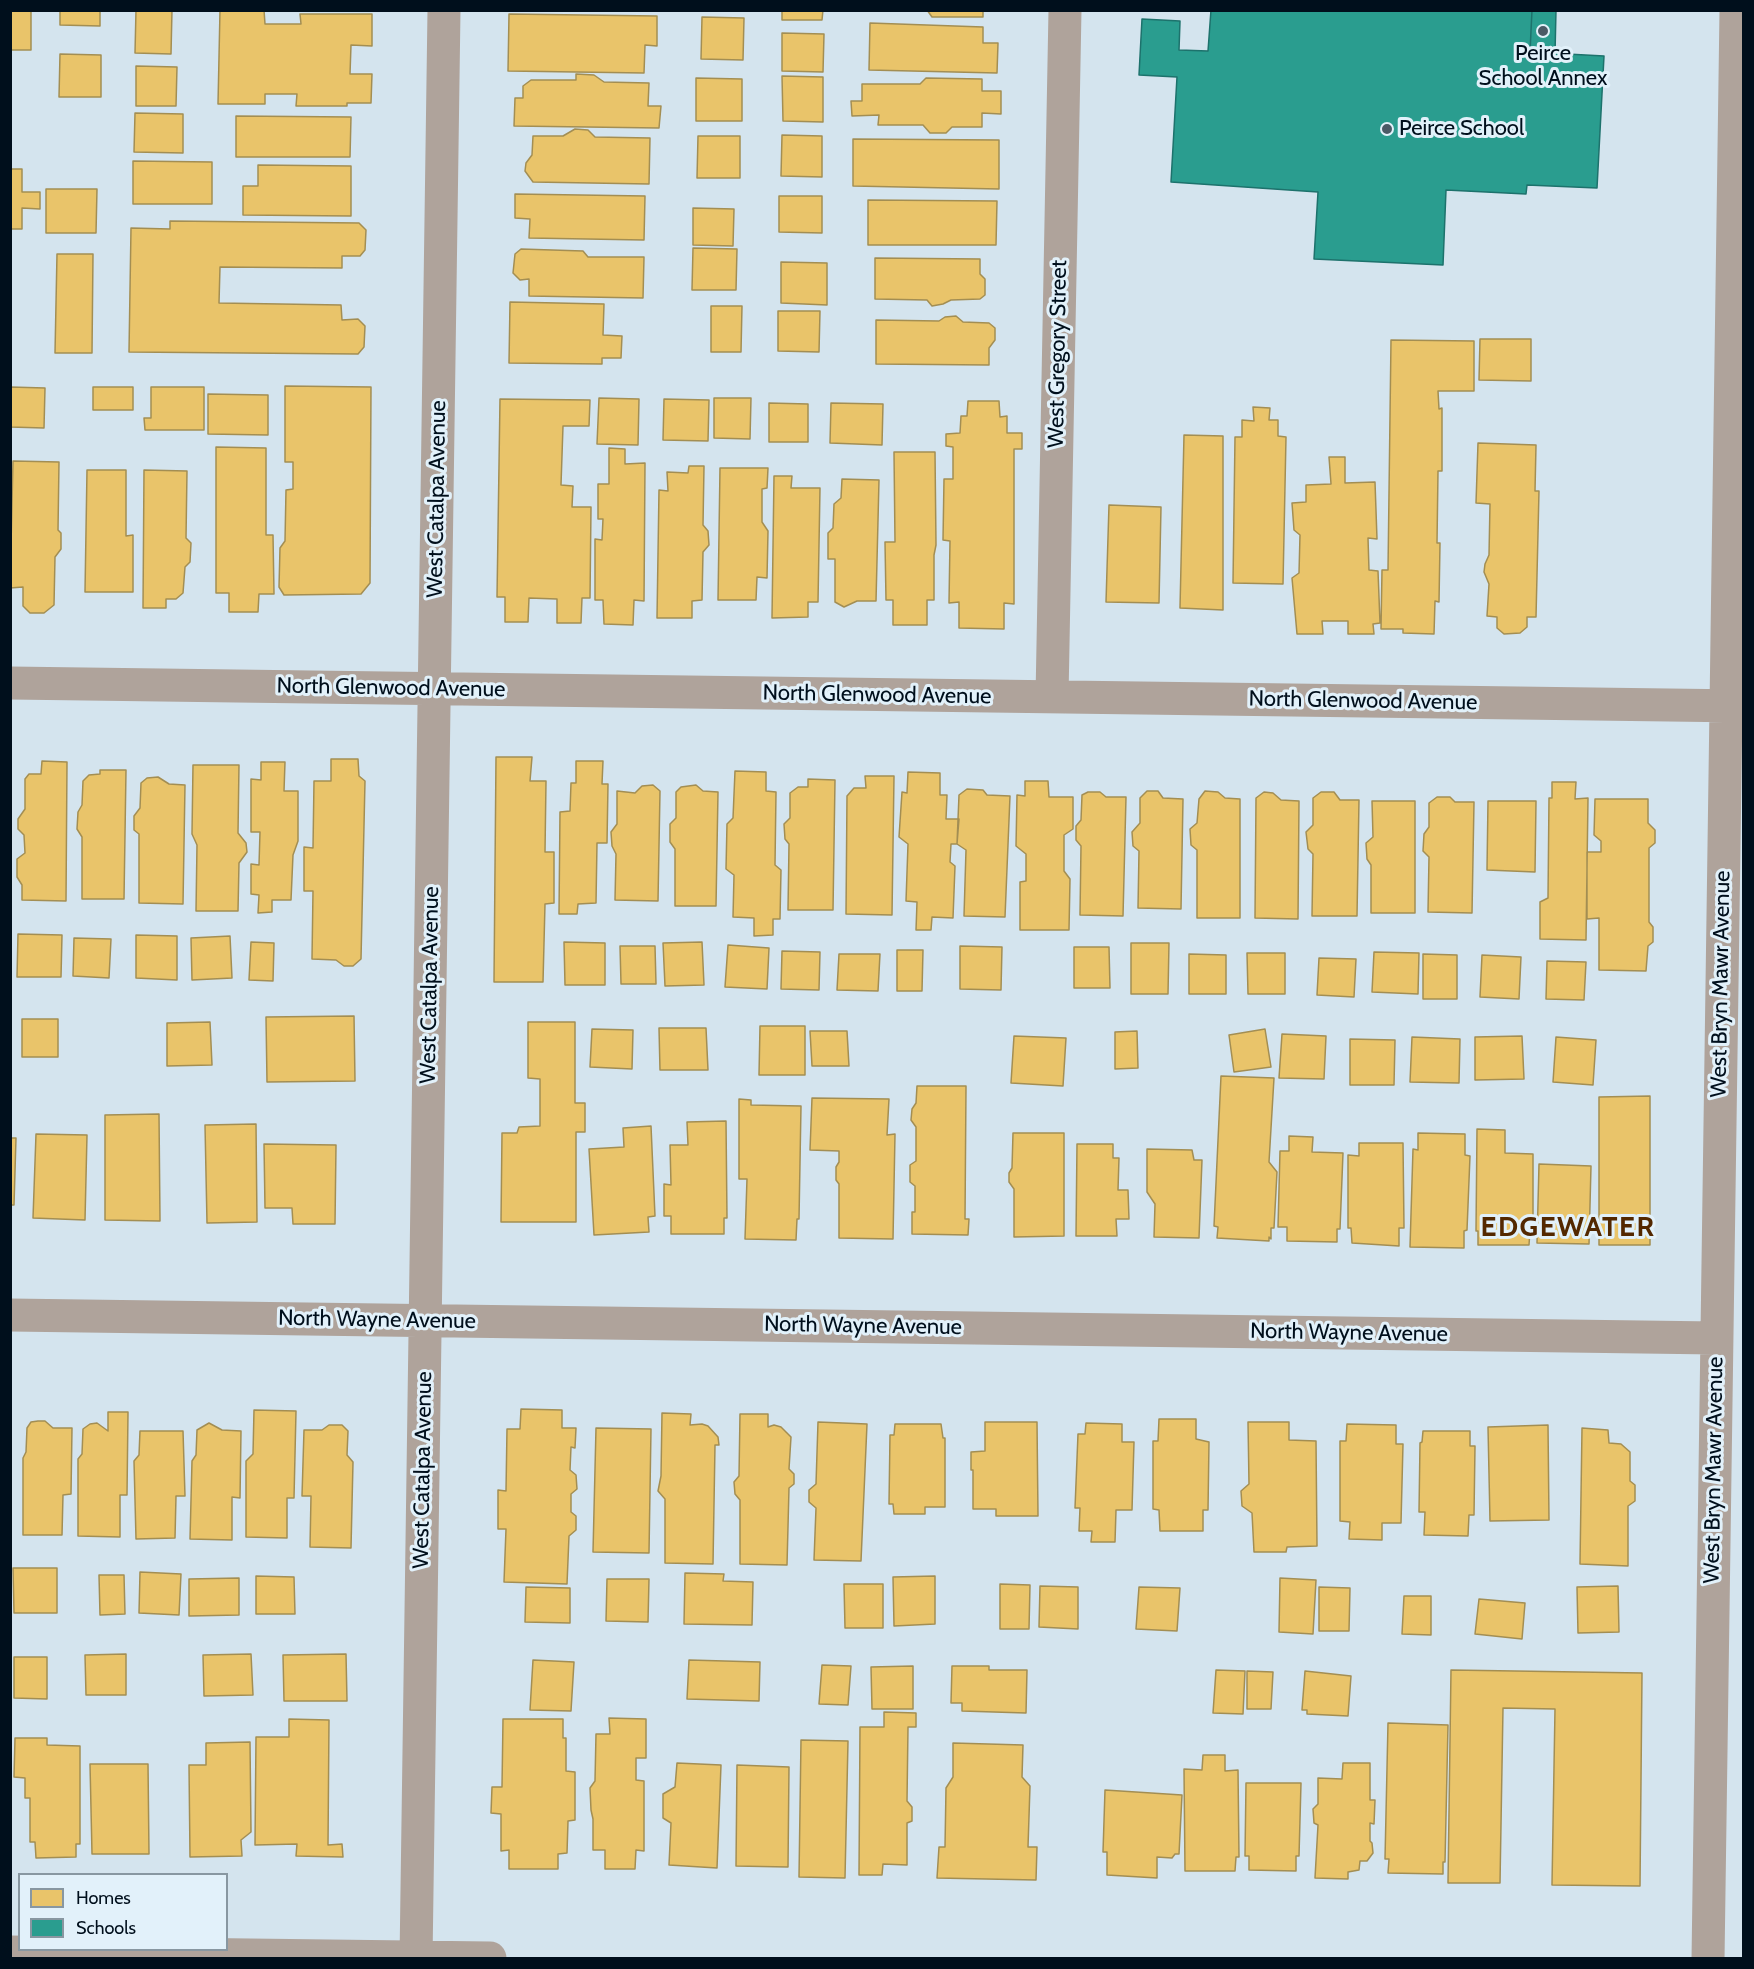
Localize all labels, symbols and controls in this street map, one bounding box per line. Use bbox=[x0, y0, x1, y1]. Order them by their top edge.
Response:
marker: Peirce School Annex bbox=[1536, 24, 1550, 38]
place label: Peirce School Annex bbox=[1479, 41, 1607, 92]
place label: Peirce School bbox=[1399, 116, 1524, 142]
marker: Peirce School bbox=[1380, 122, 1394, 136]
street label: West Gregory Street bbox=[1043, 260, 1073, 448]
street label: West Catalpa Avenue bbox=[422, 400, 452, 598]
street label: North Glenwood Avenue bbox=[276, 673, 506, 703]
street label: North Glenwood Avenue bbox=[762, 680, 992, 710]
street label: North Glenwood Avenue bbox=[1248, 686, 1478, 716]
street label: West Bryn Mawr Avenue bbox=[1706, 870, 1736, 1098]
street label: West Catalpa Avenue bbox=[415, 886, 445, 1084]
district label: EDGEWATER bbox=[1481, 1211, 1655, 1245]
street label: North Wayne Avenue bbox=[278, 1305, 476, 1335]
street label: North Wayne Avenue bbox=[764, 1311, 962, 1341]
street label: North Wayne Avenue bbox=[1250, 1318, 1448, 1348]
street label: West Bryn Mawr Avenue bbox=[1699, 1356, 1729, 1584]
street label: West Catalpa Avenue bbox=[408, 1371, 438, 1569]
legend bbox=[18, 1873, 228, 1951]
text: Homes bbox=[76, 1887, 131, 1909]
text: Schools bbox=[76, 1917, 136, 1939]

